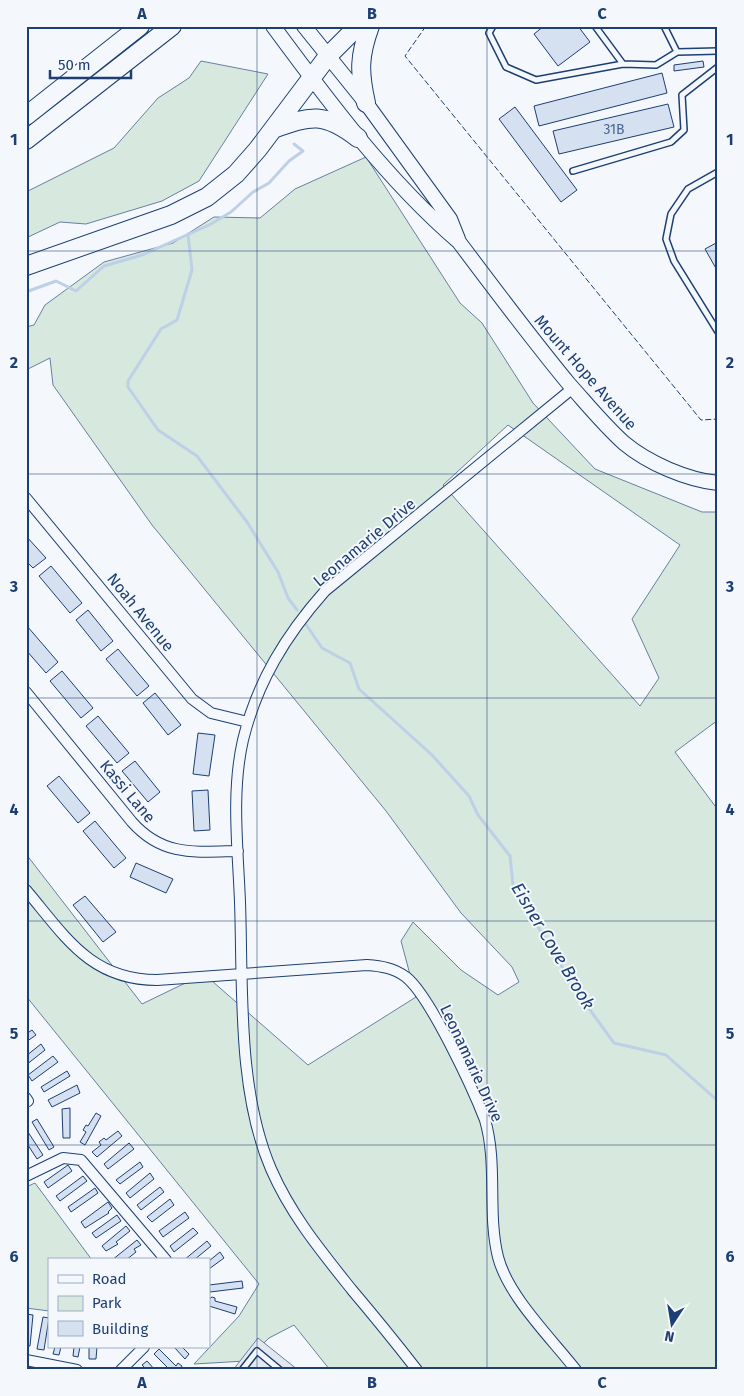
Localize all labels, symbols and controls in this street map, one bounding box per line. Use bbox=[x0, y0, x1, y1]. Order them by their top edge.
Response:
text: A bbox=[136, 4, 147, 23]
text: B bbox=[367, 4, 377, 23]
text: C bbox=[597, 4, 607, 23]
scale bar bbox=[50, 48, 131, 80]
text: 50 m bbox=[58, 56, 91, 74]
house number: 31B bbox=[603, 121, 625, 138]
text: 1 bbox=[10, 130, 18, 149]
text: 1 bbox=[726, 130, 734, 149]
street label: Mount Hope Avenue bbox=[530, 311, 641, 434]
text: 2 bbox=[10, 353, 18, 372]
text: 2 bbox=[726, 353, 734, 372]
street label: Leonamarie Drive bbox=[309, 494, 419, 591]
street label: Noah Avenue bbox=[103, 569, 178, 655]
text: 3 bbox=[9, 577, 18, 596]
text: 3 bbox=[725, 577, 734, 596]
street label: Kassi Lane bbox=[96, 756, 159, 827]
text: 4 bbox=[9, 800, 19, 819]
text: 4 bbox=[725, 800, 735, 819]
water label: Eisner Cove Brook bbox=[506, 878, 600, 1014]
street label: Leonamarie Drive bbox=[436, 1002, 507, 1125]
text: 5 bbox=[10, 1024, 19, 1043]
text: 5 bbox=[726, 1024, 735, 1043]
text: 6 bbox=[9, 1247, 19, 1266]
text: 6 bbox=[725, 1247, 735, 1266]
legend bbox=[48, 1258, 210, 1348]
text: Road bbox=[92, 1270, 127, 1288]
text: Park bbox=[92, 1294, 122, 1312]
north arrow bbox=[646, 1298, 696, 1348]
text: Building bbox=[92, 1320, 148, 1338]
text: N bbox=[663, 1327, 676, 1346]
text: A bbox=[136, 1373, 147, 1392]
text: B bbox=[367, 1373, 377, 1392]
text: C bbox=[597, 1373, 607, 1392]

